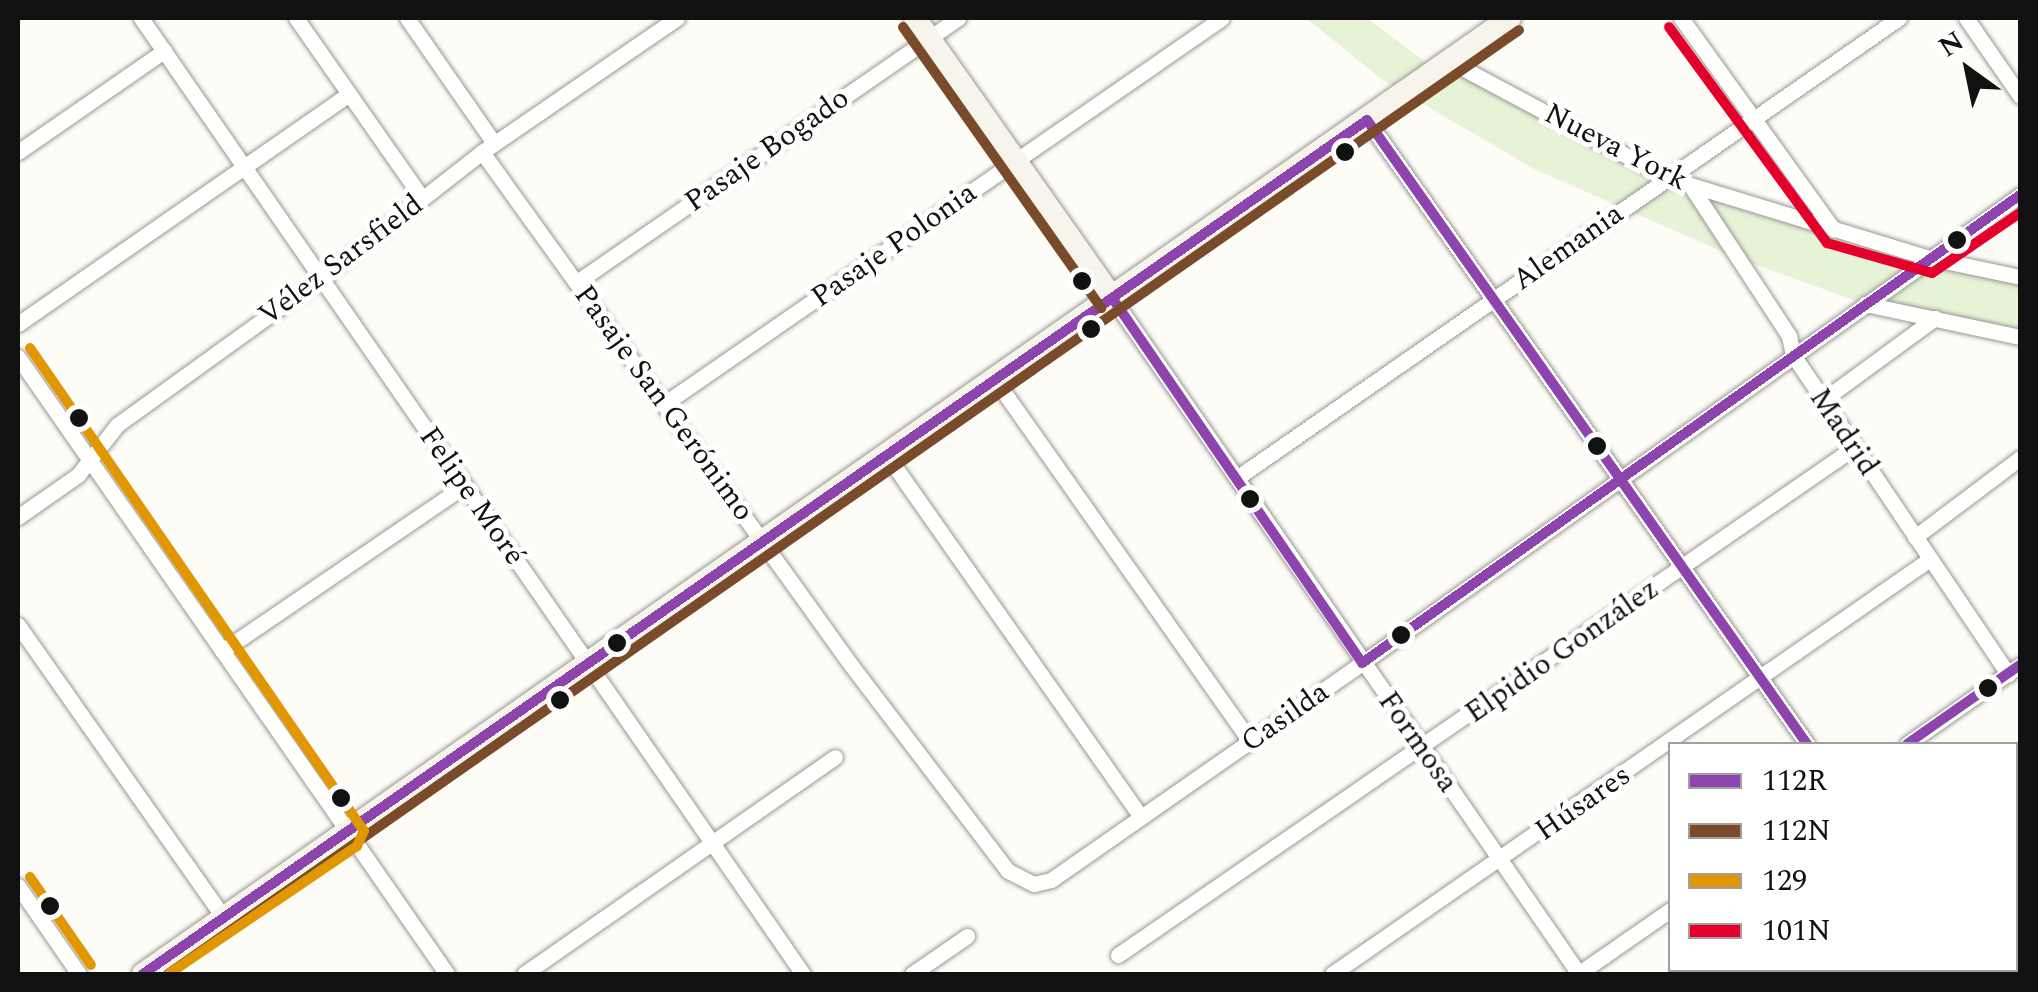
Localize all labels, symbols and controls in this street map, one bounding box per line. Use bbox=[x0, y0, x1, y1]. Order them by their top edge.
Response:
north arrow bbox=[1918, 20, 2018, 120]
text: N bbox=[1930, 20, 1973, 69]
street label: Pasaje Bogado bbox=[678, 80, 856, 220]
street label: Nueva York bbox=[1538, 96, 1694, 198]
unlabelled marker bbox=[1335, 142, 1355, 162]
street label: Pasaje Polonia bbox=[804, 175, 984, 315]
street label: Vélez Sarsfield bbox=[252, 187, 430, 333]
street label: Alemania bbox=[1506, 196, 1630, 298]
unlabelled marker bbox=[1947, 230, 1967, 250]
unlabelled marker bbox=[1072, 271, 1092, 291]
street label: Pasaje San Gerónimo bbox=[566, 278, 762, 528]
unlabelled marker bbox=[1081, 319, 1101, 339]
street label: Madrid bbox=[1802, 381, 1886, 483]
unlabelled marker bbox=[69, 408, 89, 428]
street label: Felipe Moré bbox=[411, 420, 533, 572]
unlabelled marker bbox=[1587, 436, 1607, 456]
unlabelled marker bbox=[1240, 489, 1260, 509]
street label: Elpidio González bbox=[1458, 571, 1666, 731]
unlabelled marker bbox=[1391, 625, 1411, 645]
unlabelled marker bbox=[607, 633, 627, 653]
street label: Casilda bbox=[1234, 674, 1336, 760]
unlabelled marker bbox=[1978, 678, 1998, 698]
street label: Formosa bbox=[1370, 684, 1466, 800]
unlabelled marker bbox=[550, 690, 570, 710]
legend bbox=[1668, 742, 2018, 972]
street label: Húsares bbox=[1528, 757, 1638, 849]
text: 112R bbox=[1762, 758, 1827, 804]
unlabelled marker bbox=[331, 788, 351, 808]
text: 112N bbox=[1762, 808, 1831, 854]
text: 129 bbox=[1762, 858, 1807, 904]
unlabelled marker bbox=[40, 896, 60, 916]
text: 101N bbox=[1762, 908, 1831, 954]

